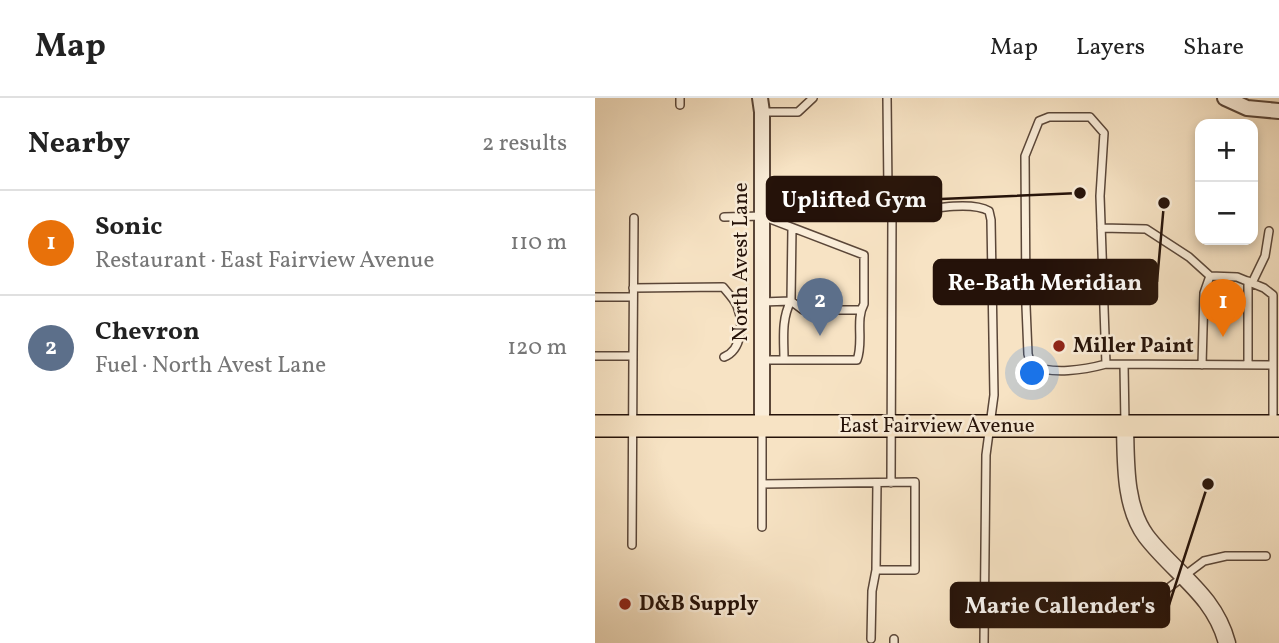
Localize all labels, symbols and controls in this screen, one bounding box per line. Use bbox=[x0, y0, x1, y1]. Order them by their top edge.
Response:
text: Map bbox=[35, 25, 106, 71]
text: Map bbox=[990, 31, 1038, 65]
text: Layers bbox=[1076, 31, 1145, 65]
text: Share bbox=[1183, 31, 1244, 65]
map controls bbox=[1195, 119, 1258, 245]
button: + bbox=[1195, 119, 1258, 182]
text: Nearby bbox=[28, 123, 130, 165]
text: 2 results bbox=[482, 128, 567, 160]
callout: Uplifted Gym bbox=[767, 177, 941, 221]
street label: North Avest Lane bbox=[727, 182, 756, 342]
button: − bbox=[1195, 182, 1258, 245]
text: Uplifted Gym bbox=[781, 185, 927, 217]
text: Sonic bbox=[95, 209, 162, 245]
text: 1 bbox=[46, 227, 56, 259]
text: 110 m bbox=[510, 227, 567, 259]
text: Restaurant · East Fairview Avenue bbox=[95, 245, 434, 277]
callout: Re-Bath Meridian bbox=[934, 260, 1157, 304]
text: Re-Bath Meridian bbox=[948, 268, 1142, 300]
pin: 2 bbox=[797, 278, 843, 336]
pin: 1 bbox=[1200, 279, 1246, 337]
text: Chevron bbox=[95, 314, 200, 350]
text: 2 bbox=[45, 332, 57, 364]
text: 120 m bbox=[507, 332, 567, 364]
place label: Miller Paint bbox=[1073, 332, 1194, 361]
marker: Miller Paint bbox=[1051, 338, 1067, 354]
text: Fuel · North Avest Lane bbox=[95, 350, 326, 382]
your location bbox=[1015, 356, 1049, 390]
street label: East Fairview Avenue bbox=[839, 412, 1035, 441]
callout: Marie Callender's bbox=[951, 583, 1169, 627]
place label: D&B Supply bbox=[639, 590, 759, 619]
text: Marie Callender's bbox=[965, 591, 1155, 623]
marker: D&B Supply bbox=[617, 596, 633, 612]

